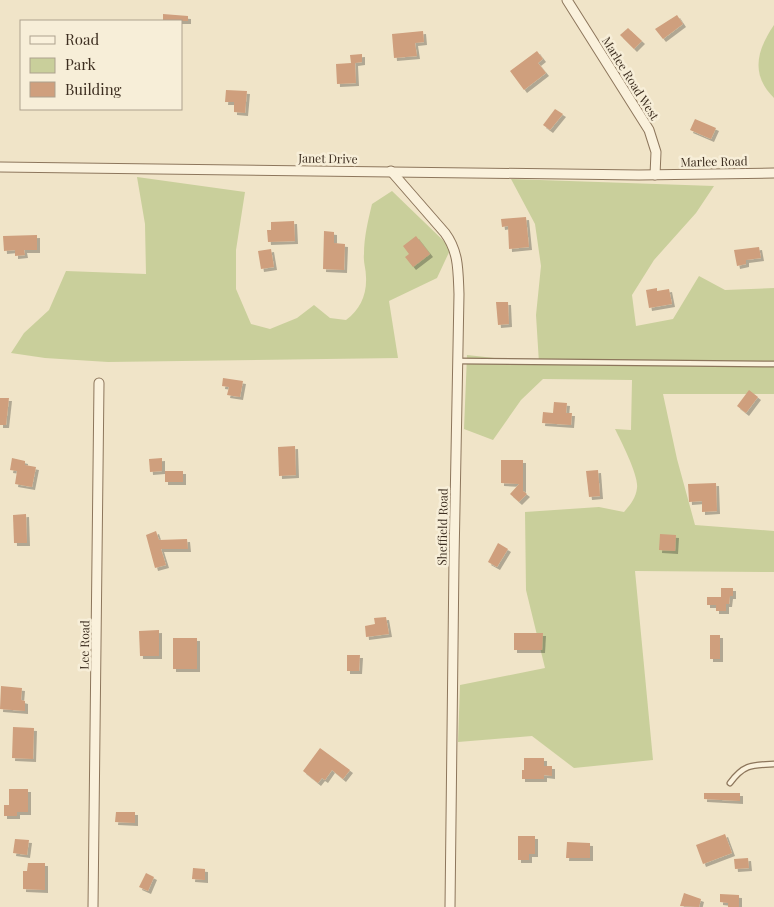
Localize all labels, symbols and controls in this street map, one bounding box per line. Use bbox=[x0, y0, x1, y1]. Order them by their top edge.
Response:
legend bbox=[20, 20, 182, 110]
text: Road bbox=[65, 29, 99, 49]
street label: Marlee Road West bbox=[599, 33, 663, 123]
text: Park bbox=[65, 54, 97, 74]
text: Building bbox=[65, 79, 122, 99]
street label: Janet Drive bbox=[297, 149, 358, 167]
street label: Marlee Road bbox=[680, 152, 748, 170]
street label: Sheffield Road bbox=[433, 488, 451, 566]
street label: Lee Road bbox=[76, 620, 92, 670]

